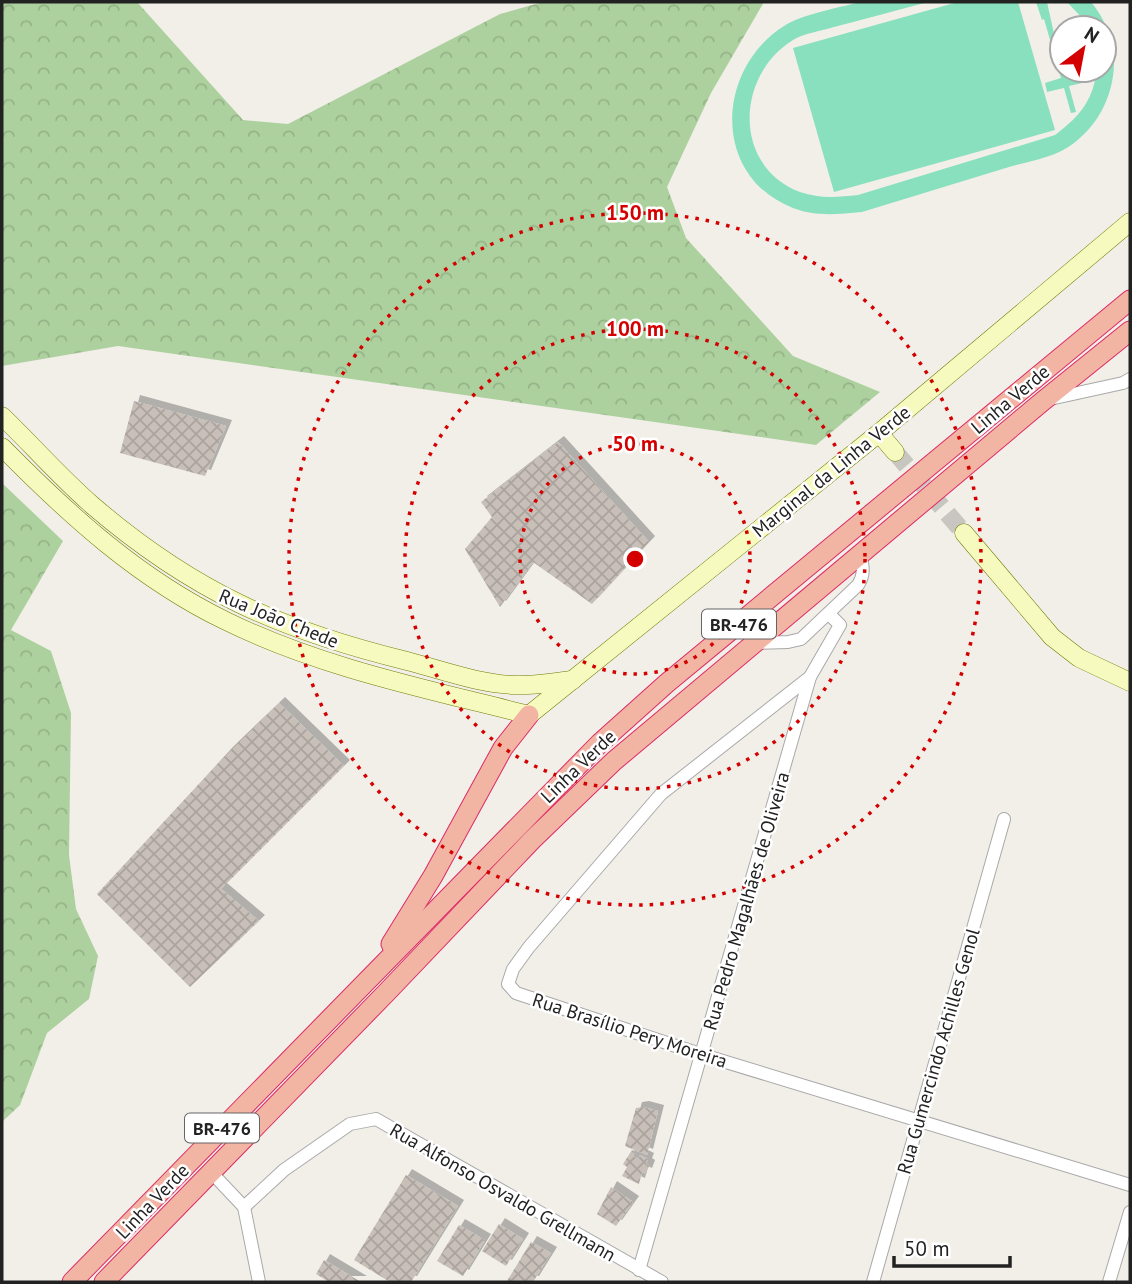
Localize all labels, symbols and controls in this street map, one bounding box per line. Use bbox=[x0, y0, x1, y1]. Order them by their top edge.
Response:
north arrow bbox=[1048, 14, 1118, 84]
text: N bbox=[1080, 21, 1104, 48]
text: 150 m bbox=[606, 199, 664, 226]
text: 100 m bbox=[606, 315, 664, 342]
street label: Linha Verde bbox=[966, 359, 1054, 439]
street label: Marginal da Linha Verde bbox=[747, 400, 915, 542]
text: 50 m bbox=[612, 430, 658, 457]
centre of rings bbox=[623, 547, 647, 571]
street label: Rua João Chede bbox=[216, 583, 342, 653]
road number: BR-476 bbox=[702, 610, 776, 638]
street label: Linha Verde bbox=[535, 724, 621, 808]
street label: Rua Pedro Magalhães de Oliveira bbox=[698, 769, 794, 1033]
street label: Rua Gumercindo Achilles Genol bbox=[891, 925, 985, 1177]
street label: Rua Brasílio Pery Moreira bbox=[530, 987, 730, 1073]
road number: BR-476 bbox=[185, 1114, 259, 1142]
street label: Rua Alfonso Osvaldo Grellmann bbox=[386, 1117, 620, 1267]
street label: Linha Verde bbox=[110, 1158, 194, 1244]
scale bar bbox=[894, 1224, 1010, 1268]
text: 50 m bbox=[904, 1235, 950, 1262]

